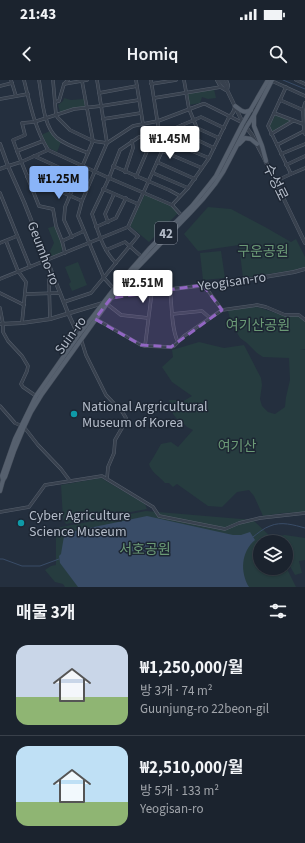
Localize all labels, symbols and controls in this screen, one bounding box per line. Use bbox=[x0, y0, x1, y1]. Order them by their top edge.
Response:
text: 21:43 bbox=[20, 4, 56, 25]
text: Homiq bbox=[127, 42, 178, 67]
icon: back bbox=[16, 43, 38, 65]
icon: search bbox=[267, 43, 289, 65]
pin: ₩1.45M bbox=[137, 126, 203, 160]
text: ₩1.45M bbox=[149, 130, 191, 148]
street label: 수성로 bbox=[258, 161, 293, 204]
pin: ₩1.25M bbox=[26, 166, 92, 200]
text: ₩1.25M bbox=[38, 170, 80, 188]
street label: Geumho-ro bbox=[22, 219, 64, 288]
road number: 42 bbox=[155, 222, 177, 244]
park label: 구운공원 bbox=[237, 242, 289, 262]
street label: Yeogisan-ro bbox=[196, 267, 267, 297]
pin: ₩2.51M bbox=[110, 270, 176, 304]
text: ₩2.51M bbox=[122, 274, 164, 292]
street label: Suin-ro bbox=[50, 312, 91, 359]
park label: 여기산공원 bbox=[226, 316, 290, 336]
place label: National Argricultural Museum of Korea bbox=[82, 397, 208, 433]
marker: National Argricultural Museum of Korea bbox=[69, 409, 79, 419]
park label: 여기산 bbox=[218, 437, 256, 457]
place label: Cyber Agriculture Science Museum bbox=[29, 506, 130, 542]
marker: Cyber Agriculture Science Museum bbox=[16, 518, 26, 528]
map controls bbox=[253, 535, 293, 575]
button: layers bbox=[253, 535, 293, 575]
park label: 서호공원 bbox=[119, 540, 171, 560]
icon: filters bbox=[267, 600, 289, 622]
text: 매물 3개 bbox=[16, 601, 75, 625]
text: ₩1,250,000/월 bbox=[140, 656, 243, 680]
icon: home bbox=[48, 661, 96, 709]
text: 방 3개 · 74 m² bbox=[140, 682, 213, 700]
text: Guunjung-ro 22beon-gil bbox=[140, 700, 269, 718]
text: ₩2,510,000/월 bbox=[140, 756, 243, 780]
icon: home bbox=[48, 762, 96, 810]
text: 방 5개 · 133 m² bbox=[140, 782, 219, 800]
text: Yeogisan-ro bbox=[140, 800, 203, 818]

